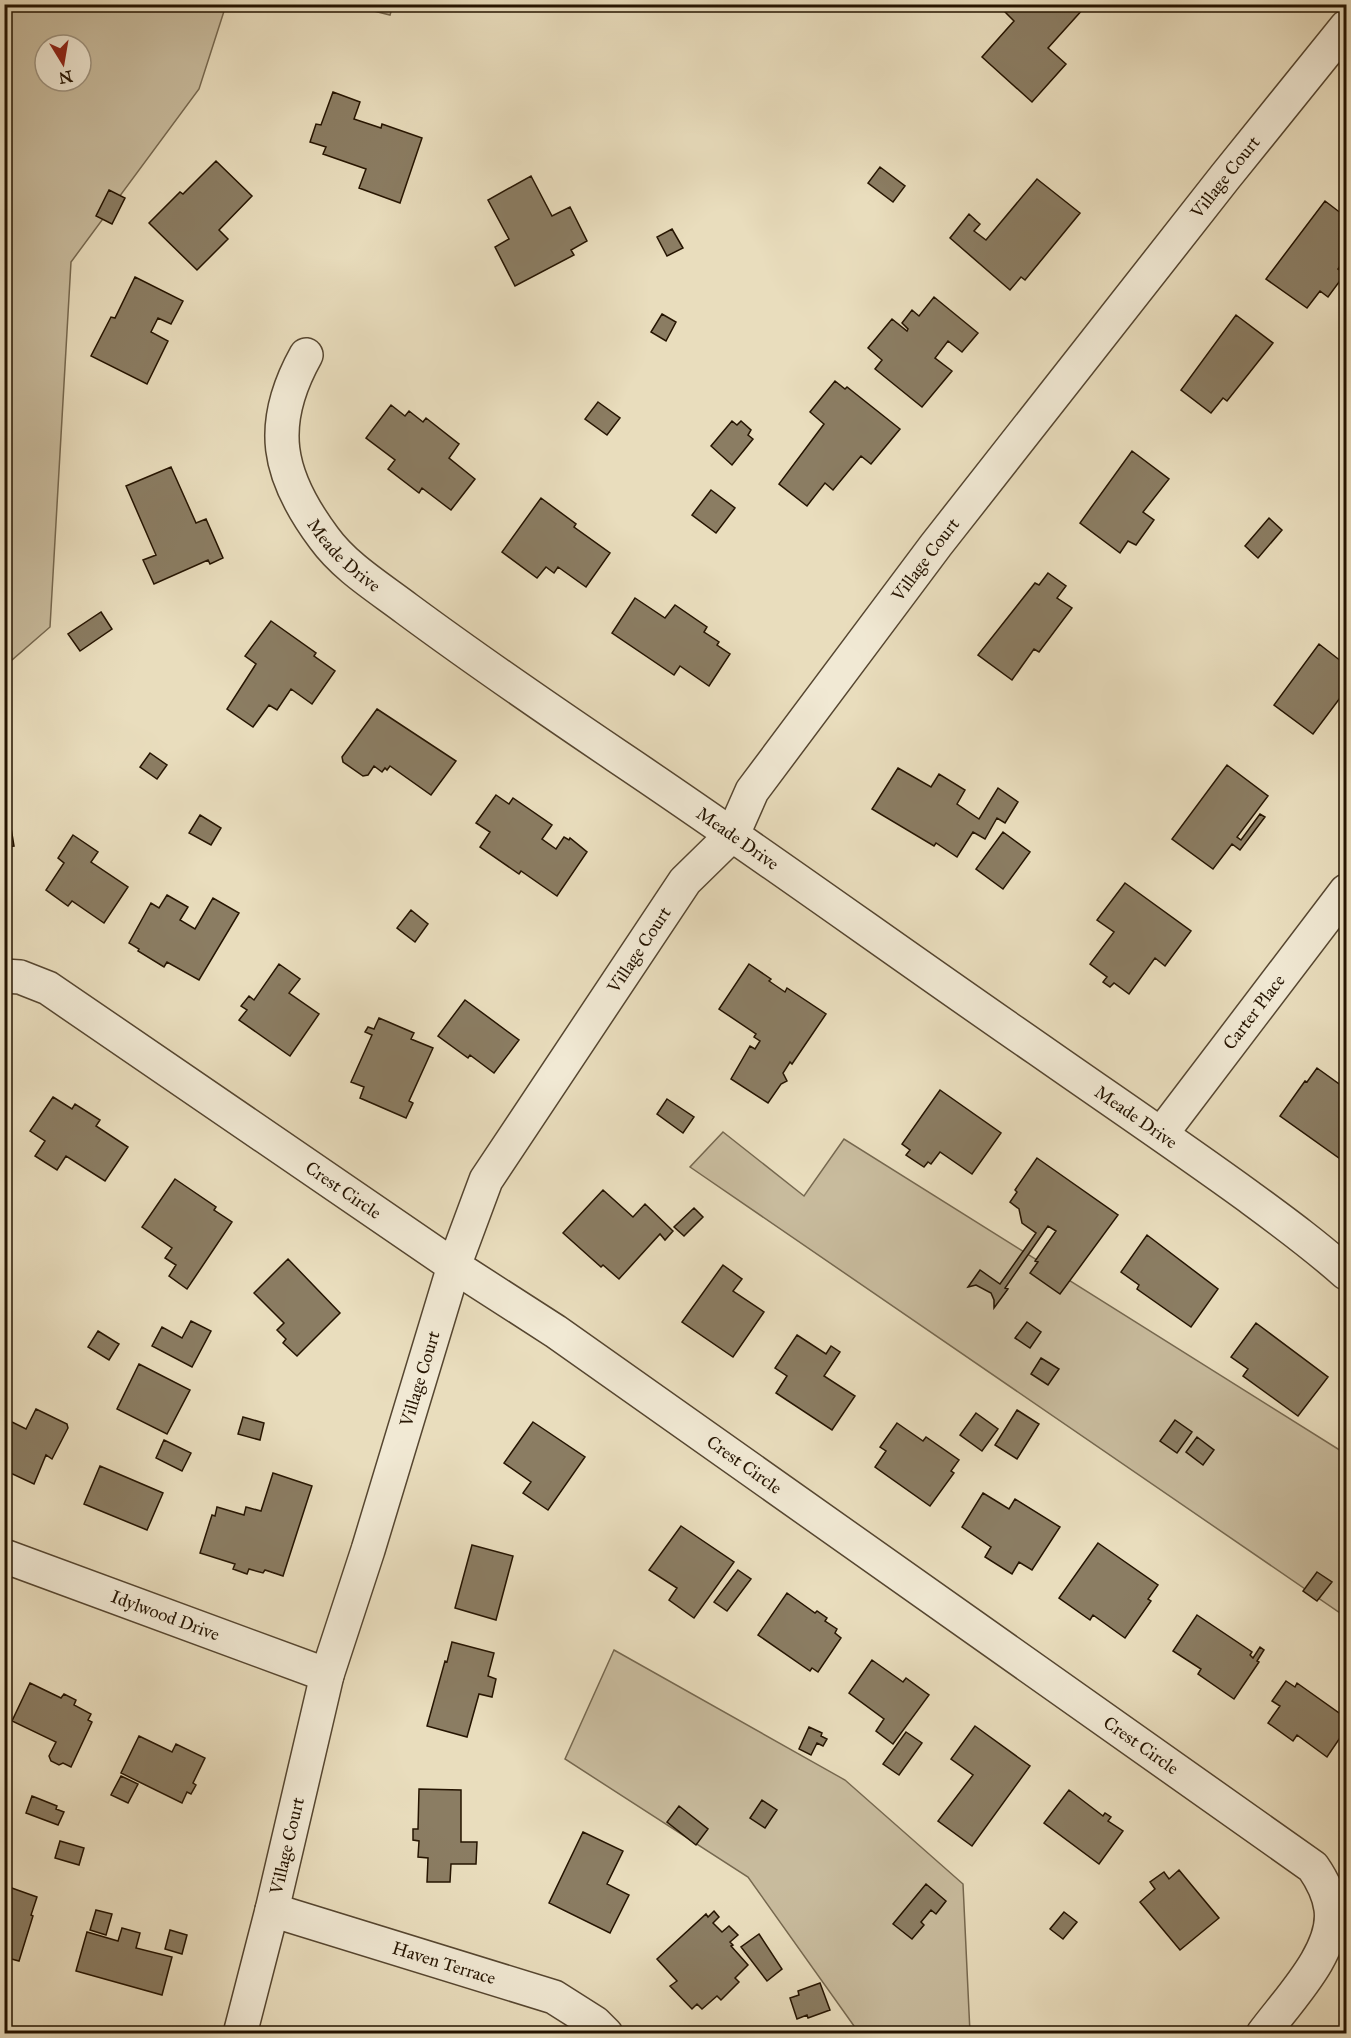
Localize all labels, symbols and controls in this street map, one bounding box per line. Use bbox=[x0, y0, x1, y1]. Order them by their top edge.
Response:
north arrow bbox=[33, 33, 93, 93]
text: N bbox=[57, 67, 74, 88]
street label: Village Court bbox=[1185, 131, 1265, 223]
street label: Village Court bbox=[886, 513, 964, 606]
street label: Meade Drive bbox=[302, 514, 385, 597]
street label: Meade Drive bbox=[692, 802, 783, 875]
street label: Village Court bbox=[602, 902, 676, 998]
street label: Carter Place bbox=[1218, 970, 1290, 1054]
street label: Meade Drive bbox=[1090, 1081, 1182, 1153]
street label: Crest Circle bbox=[301, 1157, 385, 1224]
street label: Village Court bbox=[395, 1328, 445, 1430]
street label: Crest Circle bbox=[702, 1431, 786, 1499]
street label: Idylwood Drive bbox=[108, 1585, 223, 1645]
street label: Crest Circle bbox=[1099, 1711, 1183, 1780]
street label: Village Court bbox=[265, 1795, 309, 1897]
street label: Haven Terrace bbox=[390, 1937, 498, 1989]

